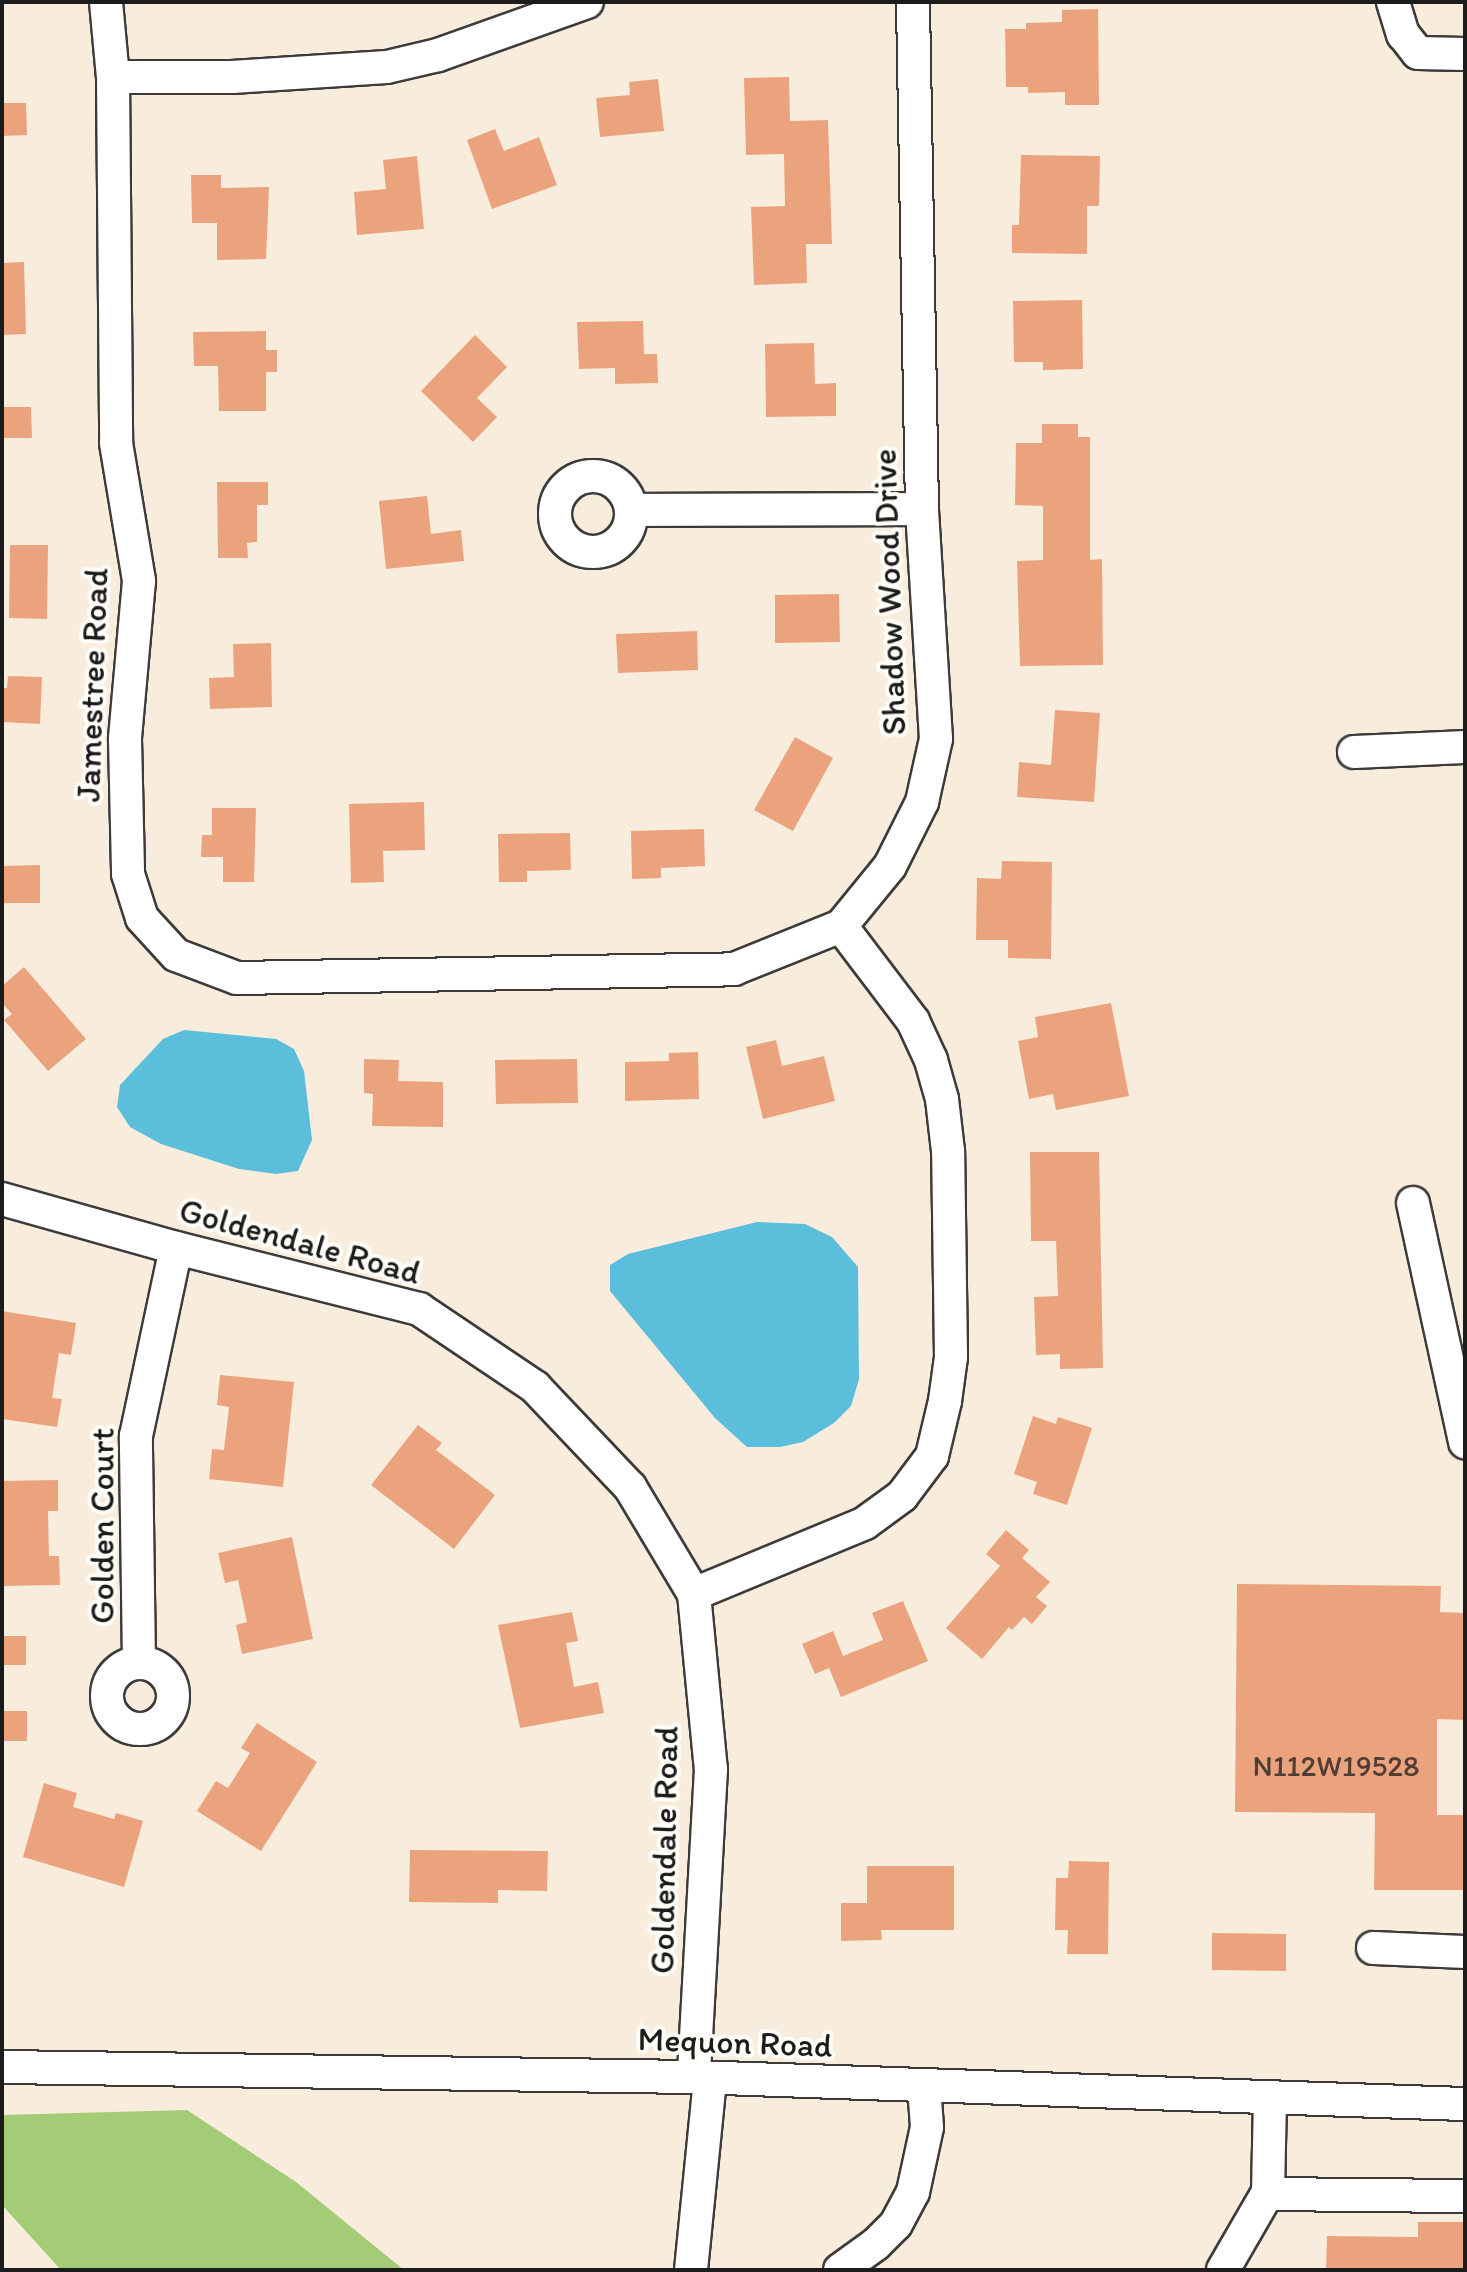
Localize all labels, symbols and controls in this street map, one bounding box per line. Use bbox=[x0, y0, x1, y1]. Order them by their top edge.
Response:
street label: Shadow Wood Drive bbox=[864, 448, 914, 736]
street label: Jamestree Road bbox=[68, 568, 116, 802]
street label: Goldendale Road bbox=[175, 1189, 425, 1293]
street label: Golden Court bbox=[82, 1428, 122, 1624]
street label: Goldendale Road bbox=[641, 1726, 687, 1974]
house number: N112W19528 bbox=[1252, 1748, 1420, 1784]
street label: Mequon Road bbox=[637, 2018, 833, 2066]

